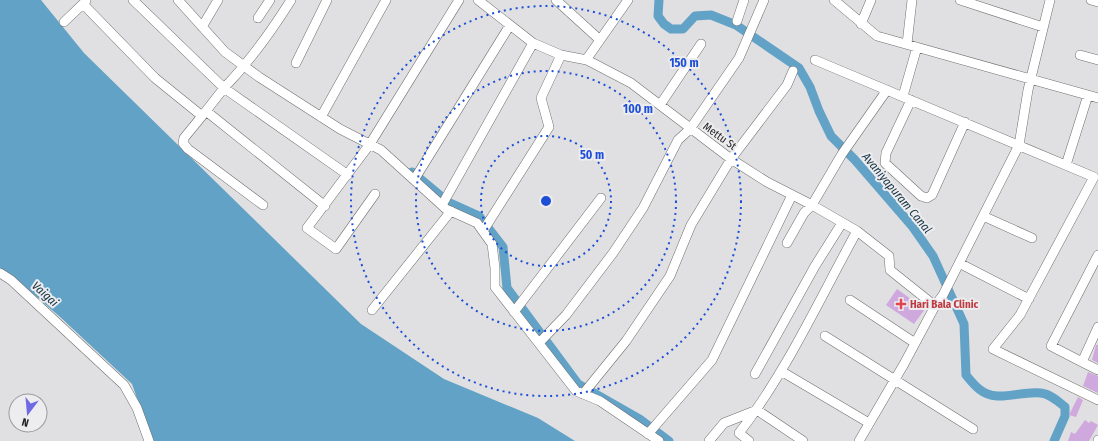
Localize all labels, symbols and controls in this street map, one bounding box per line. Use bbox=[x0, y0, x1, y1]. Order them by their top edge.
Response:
text: 150 m bbox=[669, 56, 699, 70]
text: 100 m bbox=[623, 102, 653, 116]
street label: Mettu St bbox=[701, 120, 739, 153]
text: 50 m bbox=[580, 148, 604, 162]
water label: Avaniyapuram Canal bbox=[859, 149, 935, 236]
centre of rings bbox=[539, 194, 553, 208]
water label: Vaigai bbox=[29, 279, 61, 309]
marker: Hari Bala Clinic bbox=[895, 298, 907, 310]
place label: Hari Bala Clinic bbox=[910, 298, 979, 311]
north arrow bbox=[8, 393, 48, 433]
text: N bbox=[20, 415, 30, 429]

